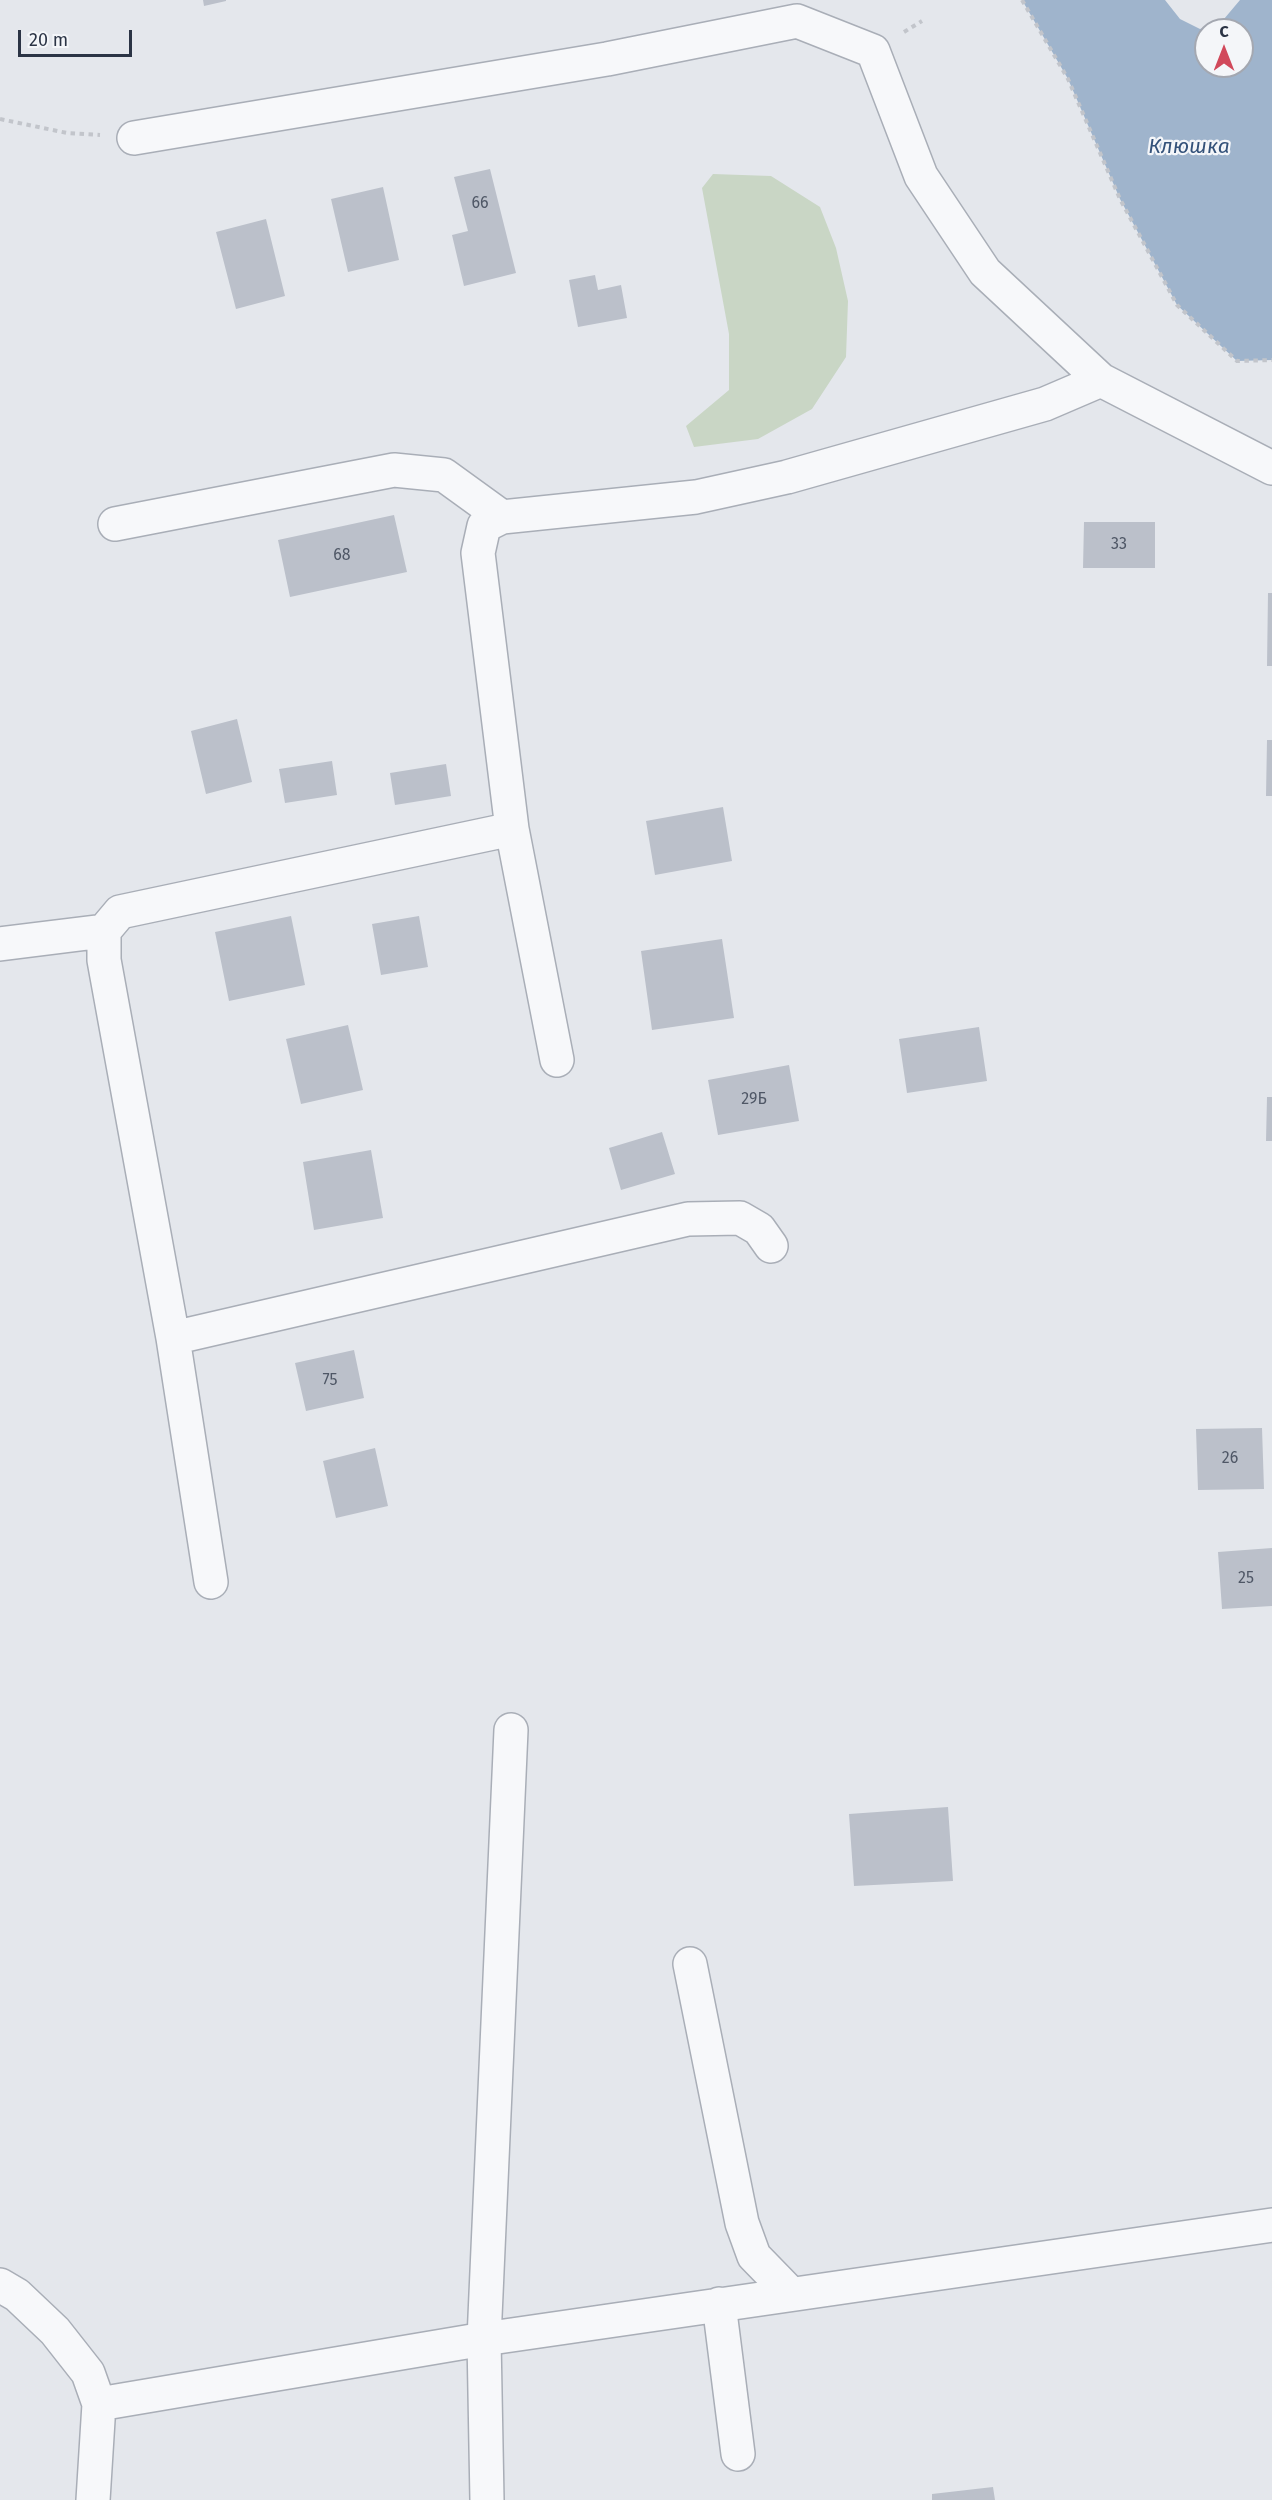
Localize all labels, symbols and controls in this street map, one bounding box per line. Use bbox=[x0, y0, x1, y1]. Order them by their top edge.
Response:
scale bar bbox=[21, 18, 135, 56]
north arrow bbox=[1194, 18, 1254, 78]
text: С bbox=[1219, 22, 1229, 41]
text: 20 m bbox=[29, 29, 68, 51]
water label: Клюшка bbox=[1148, 134, 1230, 160]
house number: 66 bbox=[471, 194, 489, 214]
house number: 33 bbox=[1111, 535, 1127, 555]
house number: 68 bbox=[333, 546, 351, 566]
house number: 29Б bbox=[741, 1090, 767, 1110]
house number: 75 bbox=[323, 1371, 337, 1391]
house number: 26 bbox=[1222, 1449, 1238, 1469]
house number: 25 bbox=[1238, 1569, 1254, 1589]

